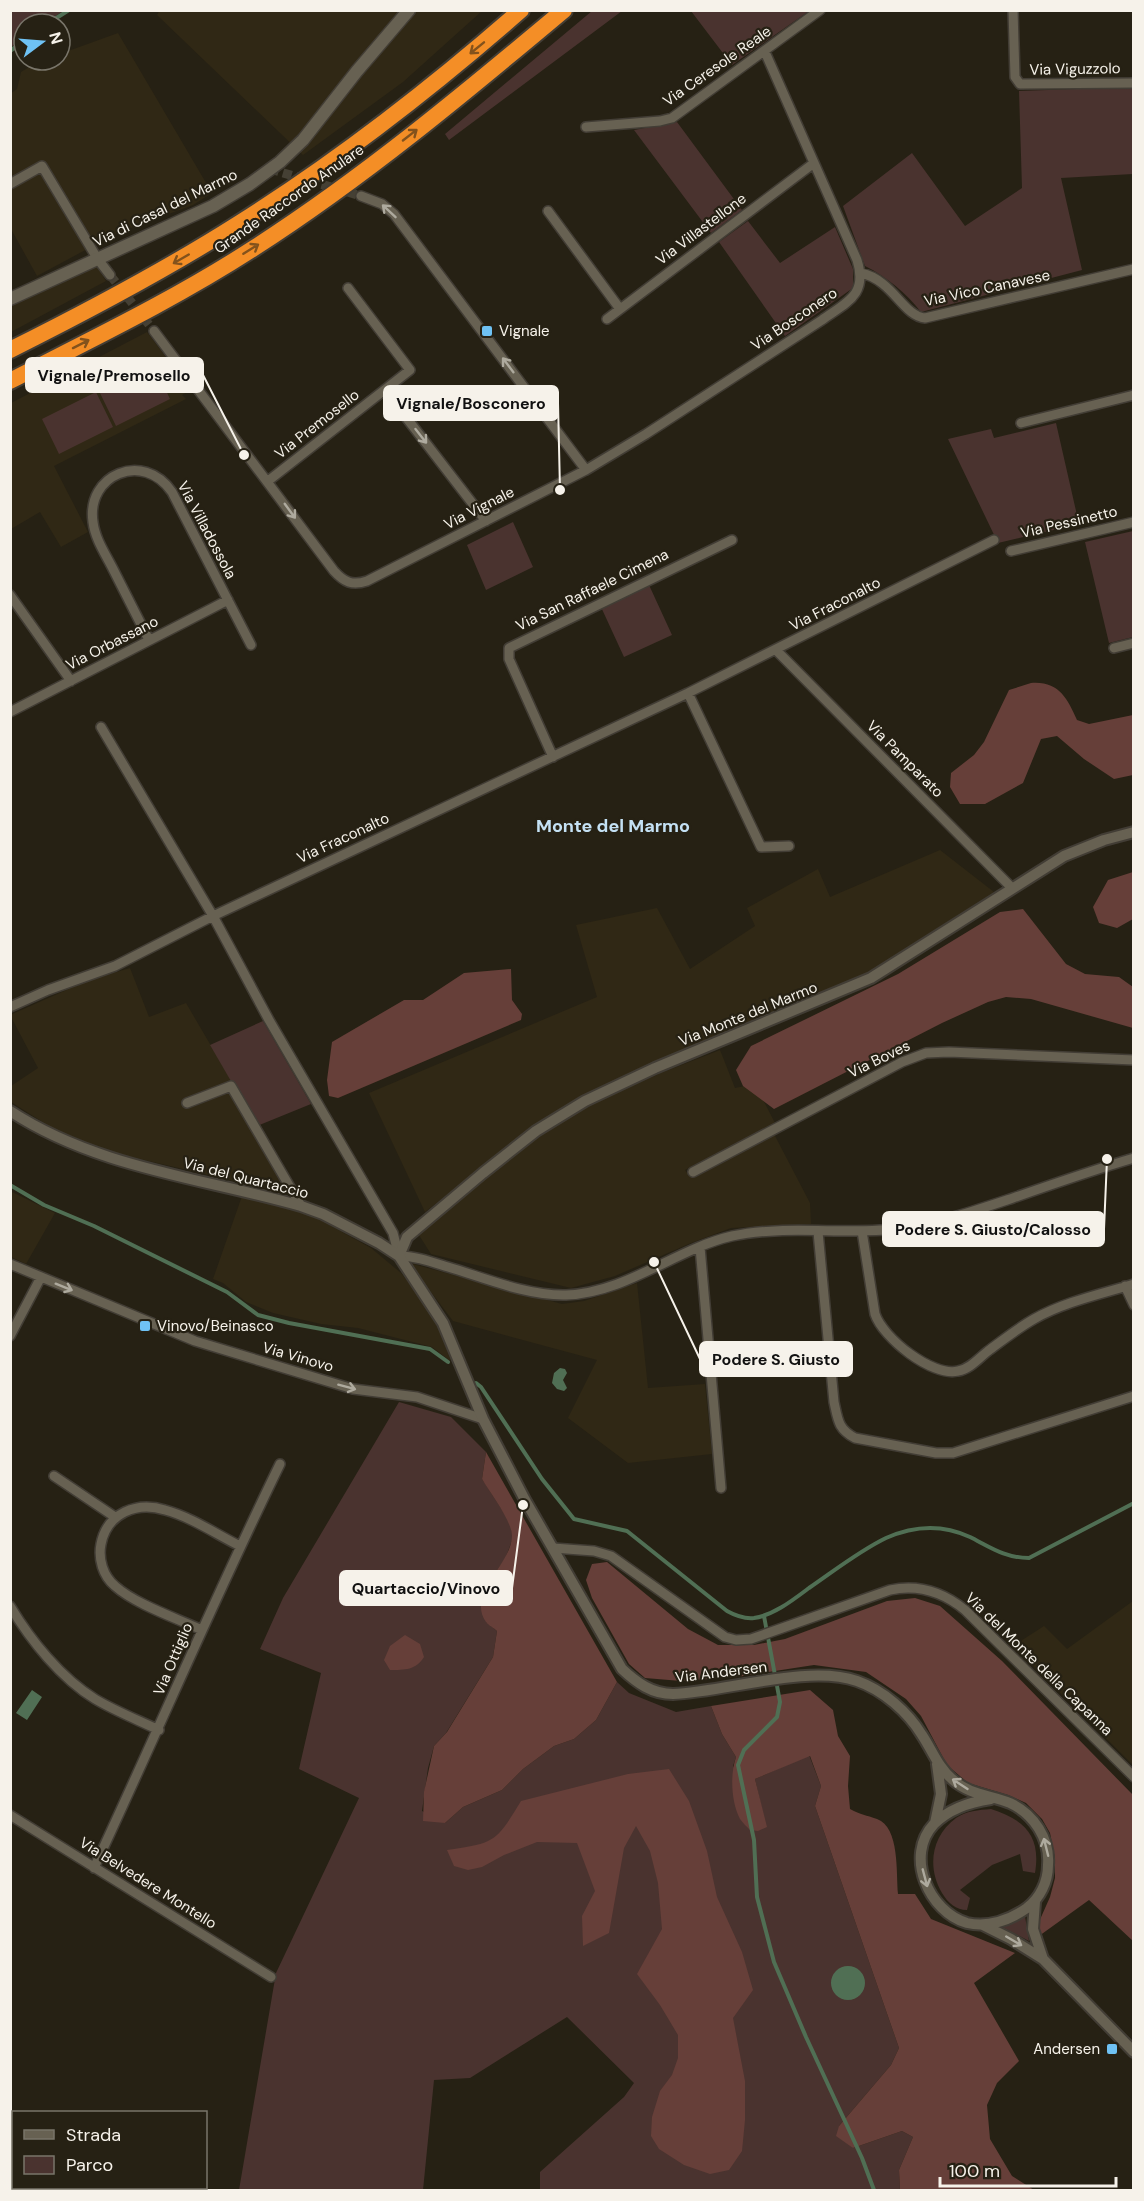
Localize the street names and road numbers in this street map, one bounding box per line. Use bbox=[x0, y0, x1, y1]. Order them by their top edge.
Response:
street label: Via Ceresole Reale bbox=[659, 21, 775, 111]
street label: Via Viguzzolo bbox=[1029, 58, 1121, 80]
street label: Grande Raccordo Anulare bbox=[210, 140, 368, 258]
street label: Via di Casal del Marmo bbox=[89, 164, 241, 252]
street label: Via Villastellone bbox=[652, 188, 750, 270]
street label: Via Vico Canavese bbox=[922, 265, 1052, 311]
street label: Via Bosconero bbox=[747, 283, 841, 355]
street label: Via Premosello bbox=[271, 385, 363, 463]
street label: Via Villadossola bbox=[173, 478, 241, 582]
street label: Via Vignale bbox=[440, 482, 518, 534]
street label: Via Pessinetto bbox=[1019, 501, 1119, 543]
street label: Via San Raffaele Cimena bbox=[512, 544, 672, 636]
street label: Via Fraconalto bbox=[786, 572, 884, 636]
street label: Via Orbassano bbox=[62, 611, 162, 675]
street label: Via Pamparato bbox=[862, 716, 948, 802]
street label: Via Fraconalto bbox=[294, 808, 392, 868]
street label: Via Monte del Marmo bbox=[676, 977, 820, 1051]
street label: Via Boves bbox=[845, 1035, 913, 1083]
street label: Via del Quartaccio bbox=[181, 1153, 311, 1203]
street label: Via Vinovo bbox=[260, 1337, 336, 1377]
street label: Via del Monte della Capanna bbox=[961, 1588, 1117, 1740]
street label: Via Ottiglio bbox=[149, 1620, 197, 1698]
street label: Via Andersen bbox=[674, 1656, 768, 1688]
street label: Via Belvedere Montello bbox=[76, 1833, 221, 1933]

